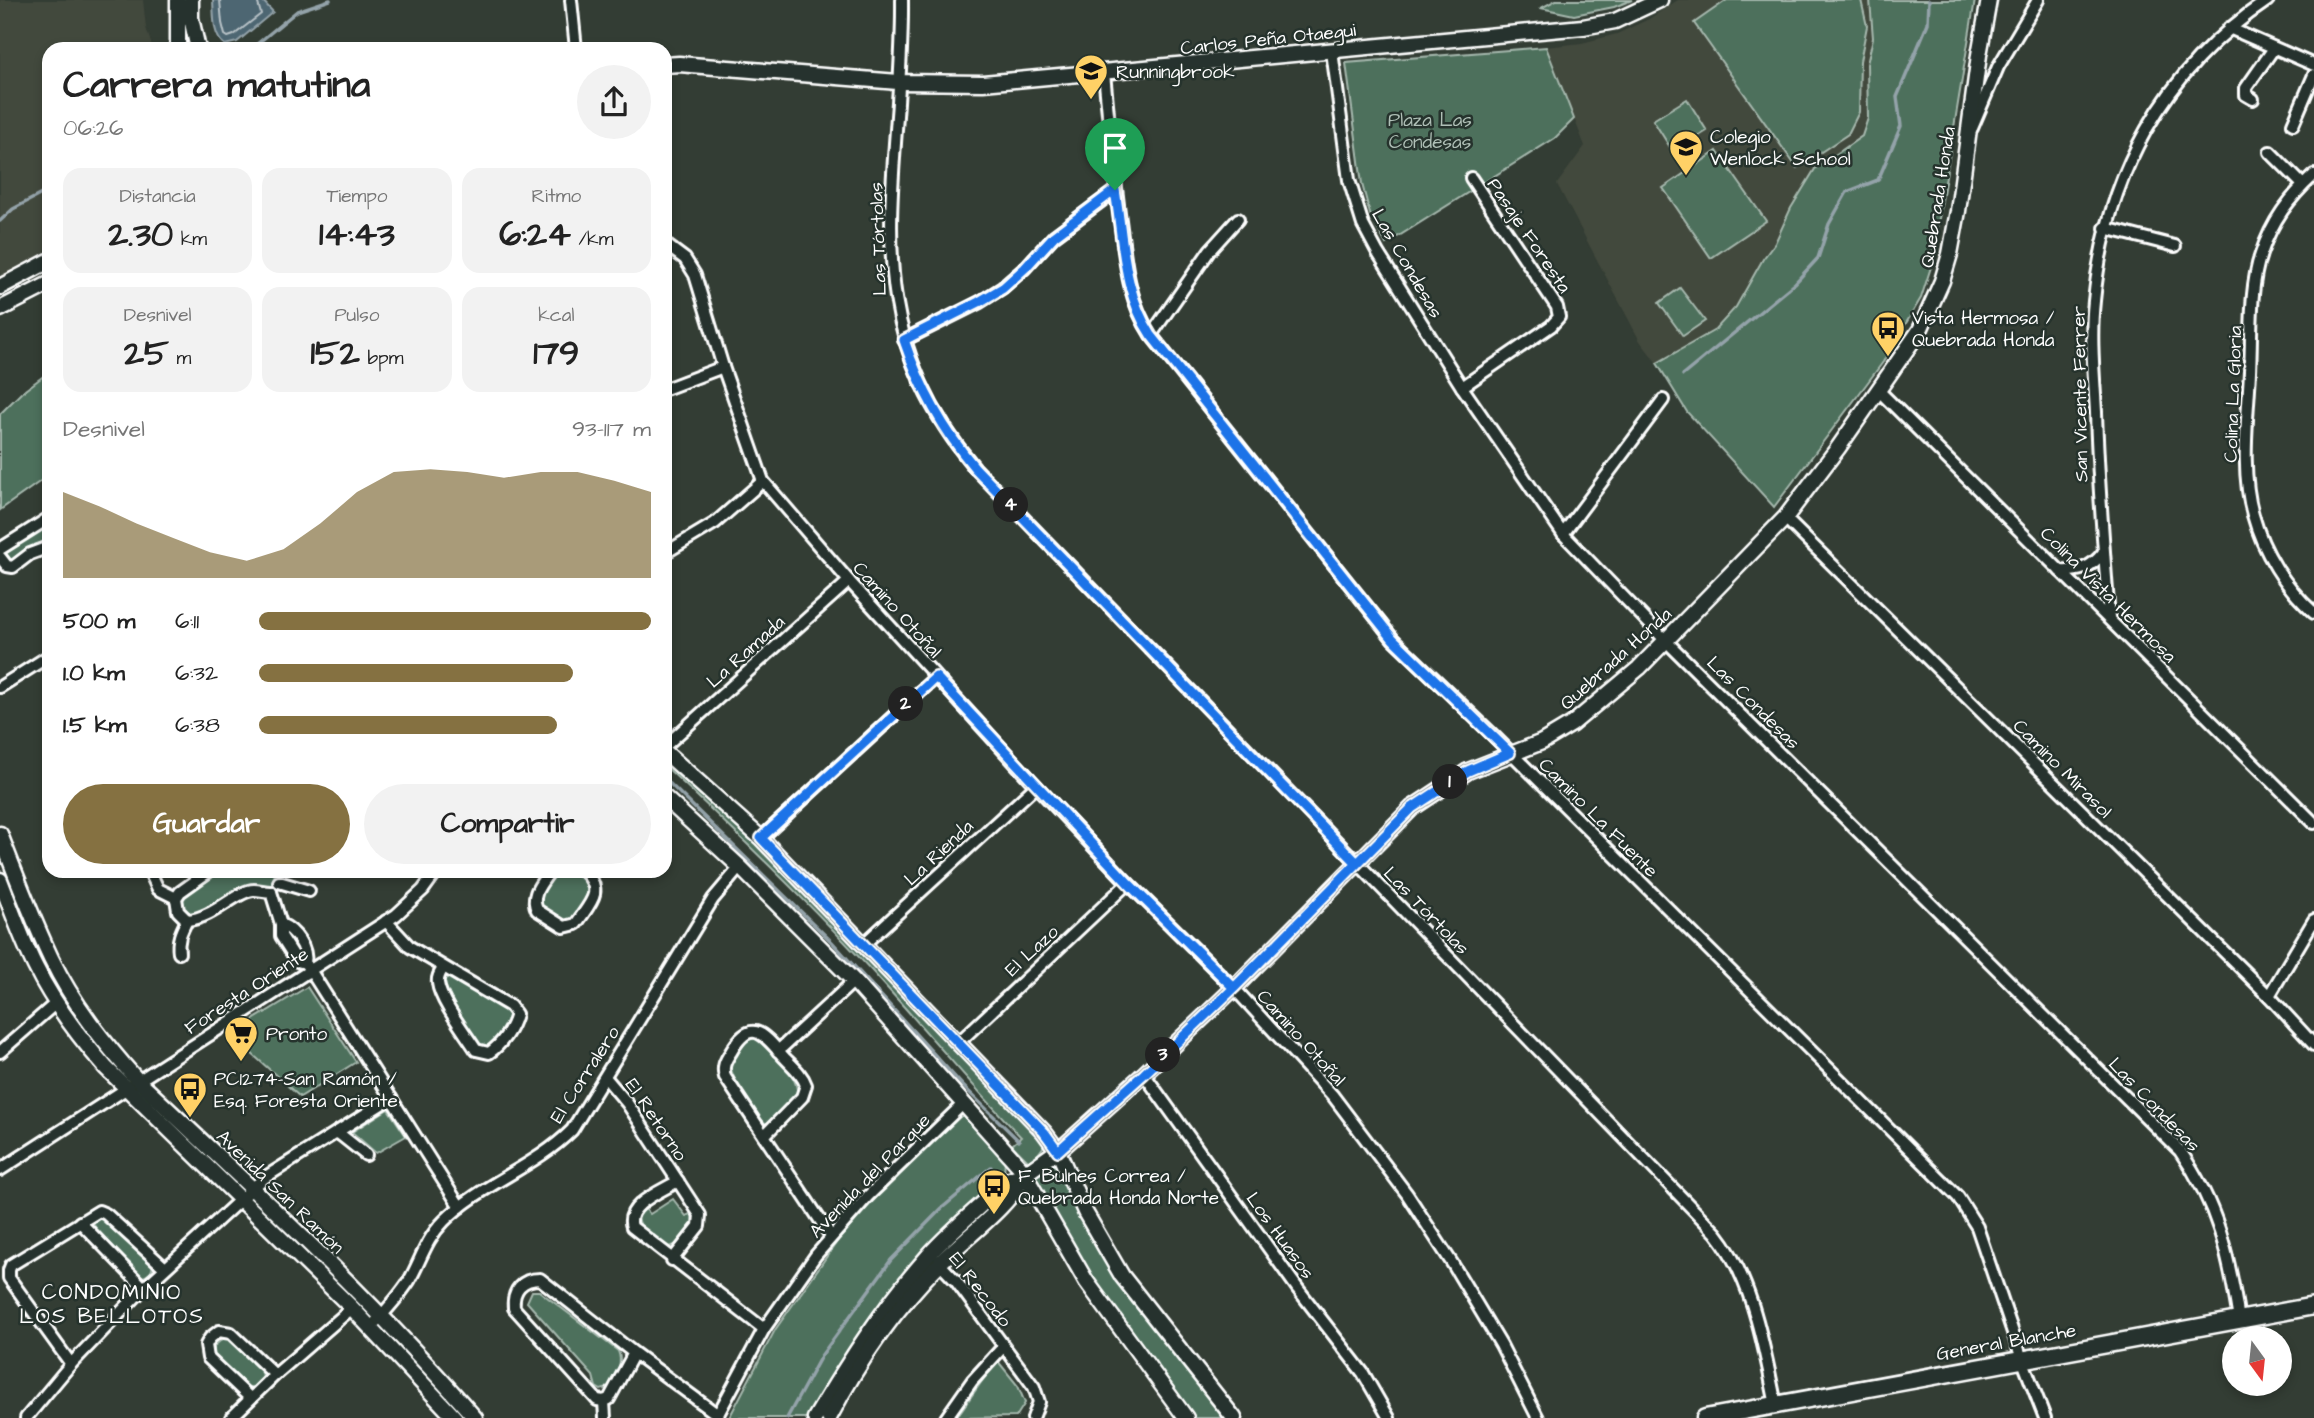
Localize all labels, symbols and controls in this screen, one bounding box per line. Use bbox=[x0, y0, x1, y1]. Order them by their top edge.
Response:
street label: Carlos Peña Otaegui bbox=[1179, 17, 1357, 63]
school or university icon: Runningbrook bbox=[1072, 52, 1110, 101]
place label: Runningbrook bbox=[1116, 59, 1235, 87]
text: Carrera matutina bbox=[63, 60, 370, 112]
button: share bbox=[577, 65, 651, 139]
park label: Plaza Las Condesas bbox=[1388, 107, 1472, 156]
text: 06:26 bbox=[63, 112, 123, 144]
pin bbox=[1085, 118, 1145, 190]
place label: Colegio Wenlock School bbox=[1710, 124, 1851, 173]
street label: Quebrada Honda bbox=[1914, 124, 1963, 270]
school or university icon: Colegio Wenlock School bbox=[1667, 128, 1705, 177]
icon: arrive bbox=[1096, 129, 1134, 167]
street label: Pasaje Foresta bbox=[1480, 173, 1578, 299]
street label: Las Tórtolas bbox=[863, 182, 894, 296]
text: Distancia bbox=[120, 183, 196, 210]
text: Tiempo bbox=[326, 183, 388, 210]
text: Ritmo bbox=[532, 183, 581, 210]
street label: Las Condesas bbox=[1364, 204, 1449, 323]
text: 2.30 bbox=[108, 210, 173, 259]
text: 14:43 bbox=[319, 210, 395, 259]
text: 6:24 bbox=[499, 210, 571, 259]
text: km bbox=[173, 226, 207, 253]
text: /km bbox=[571, 226, 614, 253]
text: Desnivel bbox=[124, 302, 191, 329]
text: Pulso bbox=[335, 302, 379, 329]
text: kcal bbox=[538, 302, 575, 329]
place label: Vista Hermosa / Quebrada Honda bbox=[1912, 305, 2055, 354]
street label: San Vicente Ferrer bbox=[2065, 305, 2096, 482]
bus stop icon: Vista Hermosa / Quebrada Honda bbox=[1869, 309, 1907, 358]
street label: Colina La Gloria bbox=[2218, 325, 2249, 463]
text: 25 bbox=[124, 329, 169, 378]
text: 152 bbox=[311, 329, 360, 378]
text: 179 bbox=[533, 329, 579, 378]
text: m bbox=[169, 345, 191, 372]
text: bpm bbox=[360, 345, 403, 372]
text: Desnivel bbox=[63, 413, 145, 445]
text: 93–117 m bbox=[572, 413, 651, 445]
pin: 4 bbox=[993, 488, 1028, 522]
text: 4 bbox=[1004, 491, 1017, 518]
street label: Colina Vista Hermosa bbox=[2034, 521, 2182, 670]
street label: Camino Otoñal bbox=[846, 556, 948, 664]
street label: Quebrada Honda bbox=[1554, 601, 1678, 717]
text: 500 m bbox=[63, 605, 135, 637]
text: 6:11 bbox=[175, 605, 199, 637]
street label: La Ramada bbox=[701, 609, 792, 695]
street label: Las Condesas bbox=[1700, 650, 1806, 756]
text: 1.0 km bbox=[63, 657, 125, 689]
text: 6:32 bbox=[175, 657, 218, 689]
pin: 2 bbox=[888, 686, 923, 722]
text: 2 bbox=[900, 690, 911, 717]
text: 1.5 km bbox=[63, 709, 127, 741]
text: 6:38 bbox=[175, 709, 220, 741]
street label: Camino Mirasol bbox=[2006, 713, 2118, 825]
street label: Camino La Fuente bbox=[1532, 752, 1664, 884]
pin: 1 bbox=[1432, 764, 1468, 800]
text: 1 bbox=[1448, 768, 1451, 795]
button: Guardar bbox=[63, 784, 350, 864]
button: Compartir bbox=[364, 784, 651, 864]
street label: La Rienda bbox=[898, 814, 980, 892]
street label: Las Tórtolas bbox=[1377, 861, 1475, 961]
street label: El Lazo bbox=[999, 919, 1065, 983]
street label: Foresta Oriente bbox=[180, 941, 314, 1042]
street label: Camino Otoñal bbox=[1250, 984, 1352, 1092]
supermarket icon: Pronto bbox=[222, 1014, 260, 1063]
place label: Pronto bbox=[266, 1021, 327, 1048]
street label: El Corralero bbox=[544, 1021, 627, 1129]
pin: 3 bbox=[1146, 1038, 1180, 1072]
text: 3 bbox=[1158, 1041, 1167, 1068]
street label: Las Condesas bbox=[2102, 1052, 2206, 1158]
place label: PC1274-San Ramón / Esq. Foresta Oriente bbox=[214, 1066, 398, 1115]
bus stop icon: PC1274-San Ramón / Esq. Foresta Oriente bbox=[171, 1070, 209, 1119]
street label: El Retorno bbox=[618, 1073, 694, 1167]
street label: Avenida del Parque bbox=[803, 1108, 937, 1245]
street label: Avenida San Ramón bbox=[210, 1124, 350, 1260]
place label: F. Bulnes Correa / Quebrada Honda Norte bbox=[1018, 1163, 1219, 1212]
bus stop icon: F. Bulnes Correa / Quebrada Honda Norte bbox=[975, 1167, 1013, 1216]
street label: Los Huasos bbox=[1239, 1187, 1321, 1285]
street label: El Recodo bbox=[942, 1247, 1018, 1333]
district label: CONDOMINIO LOS BELLOTOS bbox=[19, 1278, 205, 1331]
street label: General Blanche bbox=[1934, 1317, 2078, 1368]
north arrow bbox=[2222, 1326, 2292, 1396]
map controls bbox=[2222, 1326, 2292, 1396]

